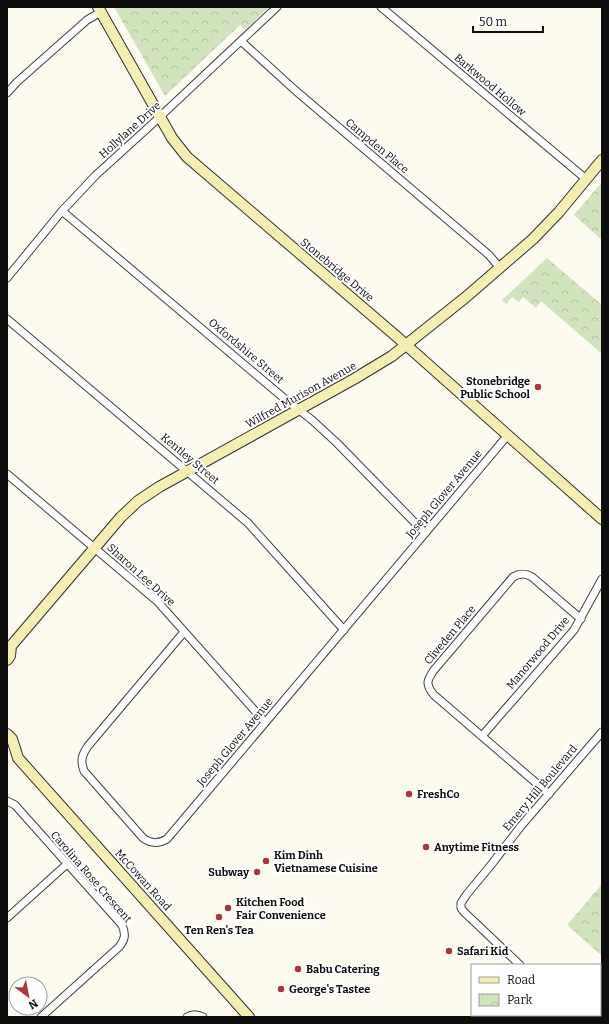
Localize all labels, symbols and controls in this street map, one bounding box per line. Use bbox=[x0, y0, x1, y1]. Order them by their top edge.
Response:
scale bar bbox=[473, 8, 543, 34]
text: 50 m bbox=[479, 15, 508, 29]
street label: Barkwood Hollow bbox=[451, 51, 529, 119]
street label: Hollylane Drive bbox=[97, 99, 163, 161]
street label: Campden Place bbox=[343, 116, 411, 176]
street label: Stonebridge Drive bbox=[298, 236, 376, 304]
street label: Oxfordshire Street bbox=[206, 316, 286, 386]
street label: Wilfred Murison Avenue bbox=[243, 359, 359, 431]
place label: Stonebridge Public School bbox=[460, 375, 531, 401]
marker: Stonebridge Public School bbox=[533, 382, 543, 392]
street label: Kentley Street bbox=[158, 431, 222, 487]
street label: Joseph Glover Avenue bbox=[403, 447, 485, 542]
street label: Sharon Lee Drive bbox=[104, 541, 178, 609]
street label: Cliveden Place bbox=[421, 603, 479, 667]
street label: Manorwood Drive bbox=[504, 614, 572, 692]
street label: Joseph Glover Avenue bbox=[194, 695, 276, 790]
street label: Emery Hill Boulevard bbox=[500, 742, 580, 834]
place label: FreshCo bbox=[417, 788, 460, 801]
marker: FreshCo bbox=[404, 789, 414, 799]
street label: Carolina Rose Crescent bbox=[48, 828, 134, 926]
place label: Anytime Fitness bbox=[434, 841, 520, 854]
marker: Anytime Fitness bbox=[421, 842, 431, 852]
street label: McCowan Road bbox=[112, 847, 174, 914]
place label: Kim Dinh Vietnamese Cuisine bbox=[274, 849, 378, 875]
marker: Kim Dinh Vietnamese Cuisine bbox=[261, 856, 271, 866]
place label: Subway bbox=[208, 866, 250, 879]
marker: Subway bbox=[252, 867, 262, 877]
place label: Kitchen Food Fair Convenience bbox=[236, 896, 326, 922]
marker: Kitchen Food Fair Convenience bbox=[223, 903, 233, 913]
marker: Ten Ren's Tea bbox=[214, 912, 224, 922]
place label: Ten Ren's Tea bbox=[184, 924, 254, 937]
place label: Safari Kid bbox=[457, 945, 509, 958]
marker: Safari Kid bbox=[444, 946, 454, 956]
place label: Babu Catering bbox=[306, 963, 380, 976]
marker: Babu Catering bbox=[293, 964, 303, 974]
legend bbox=[471, 964, 601, 1016]
text: Road bbox=[507, 973, 535, 987]
north arrow bbox=[8, 976, 48, 1016]
place label: George's Tastee bbox=[289, 983, 370, 996]
marker: George's Tastee bbox=[276, 984, 286, 994]
text: Park bbox=[507, 993, 533, 1007]
text: N bbox=[26, 996, 40, 1012]

